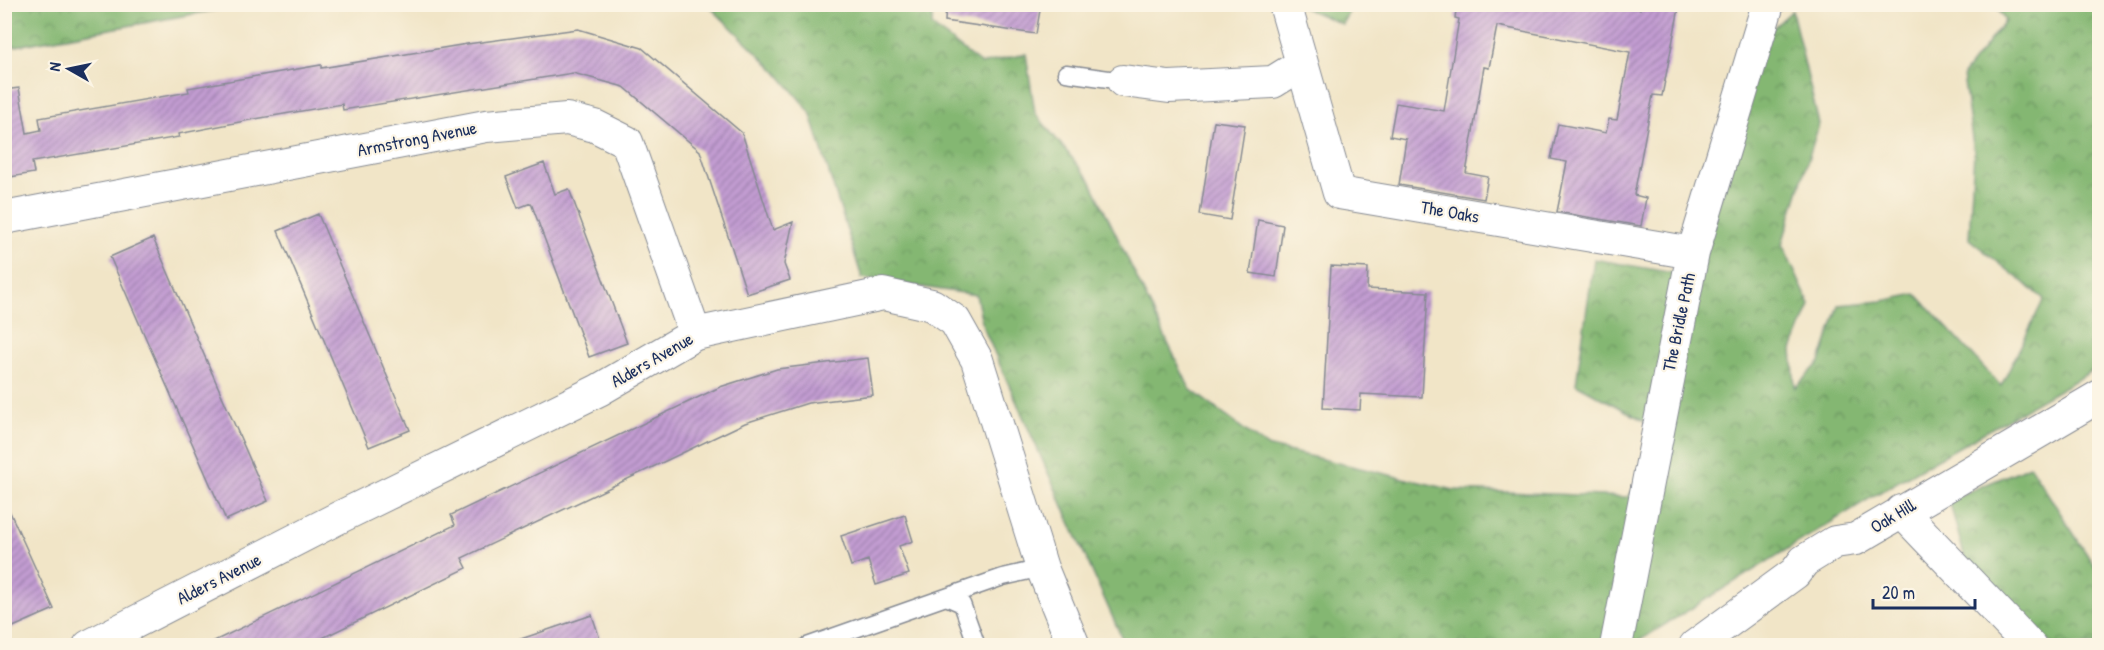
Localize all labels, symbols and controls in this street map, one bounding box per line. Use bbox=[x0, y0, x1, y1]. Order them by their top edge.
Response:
north arrow bbox=[39, 39, 99, 99]
text: N bbox=[43, 60, 66, 73]
street label: Armstrong Avenue bbox=[355, 115, 479, 162]
street label: The Oaks bbox=[1419, 194, 1481, 229]
street label: The Bridle Path bbox=[1656, 270, 1701, 373]
street label: Alders Avenue bbox=[606, 326, 698, 393]
street label: Oak Hill bbox=[1865, 492, 1920, 539]
street label: Alders Avenue bbox=[172, 547, 265, 610]
scale bar bbox=[1873, 572, 1975, 610]
text: 20 m bbox=[1882, 580, 1915, 605]

